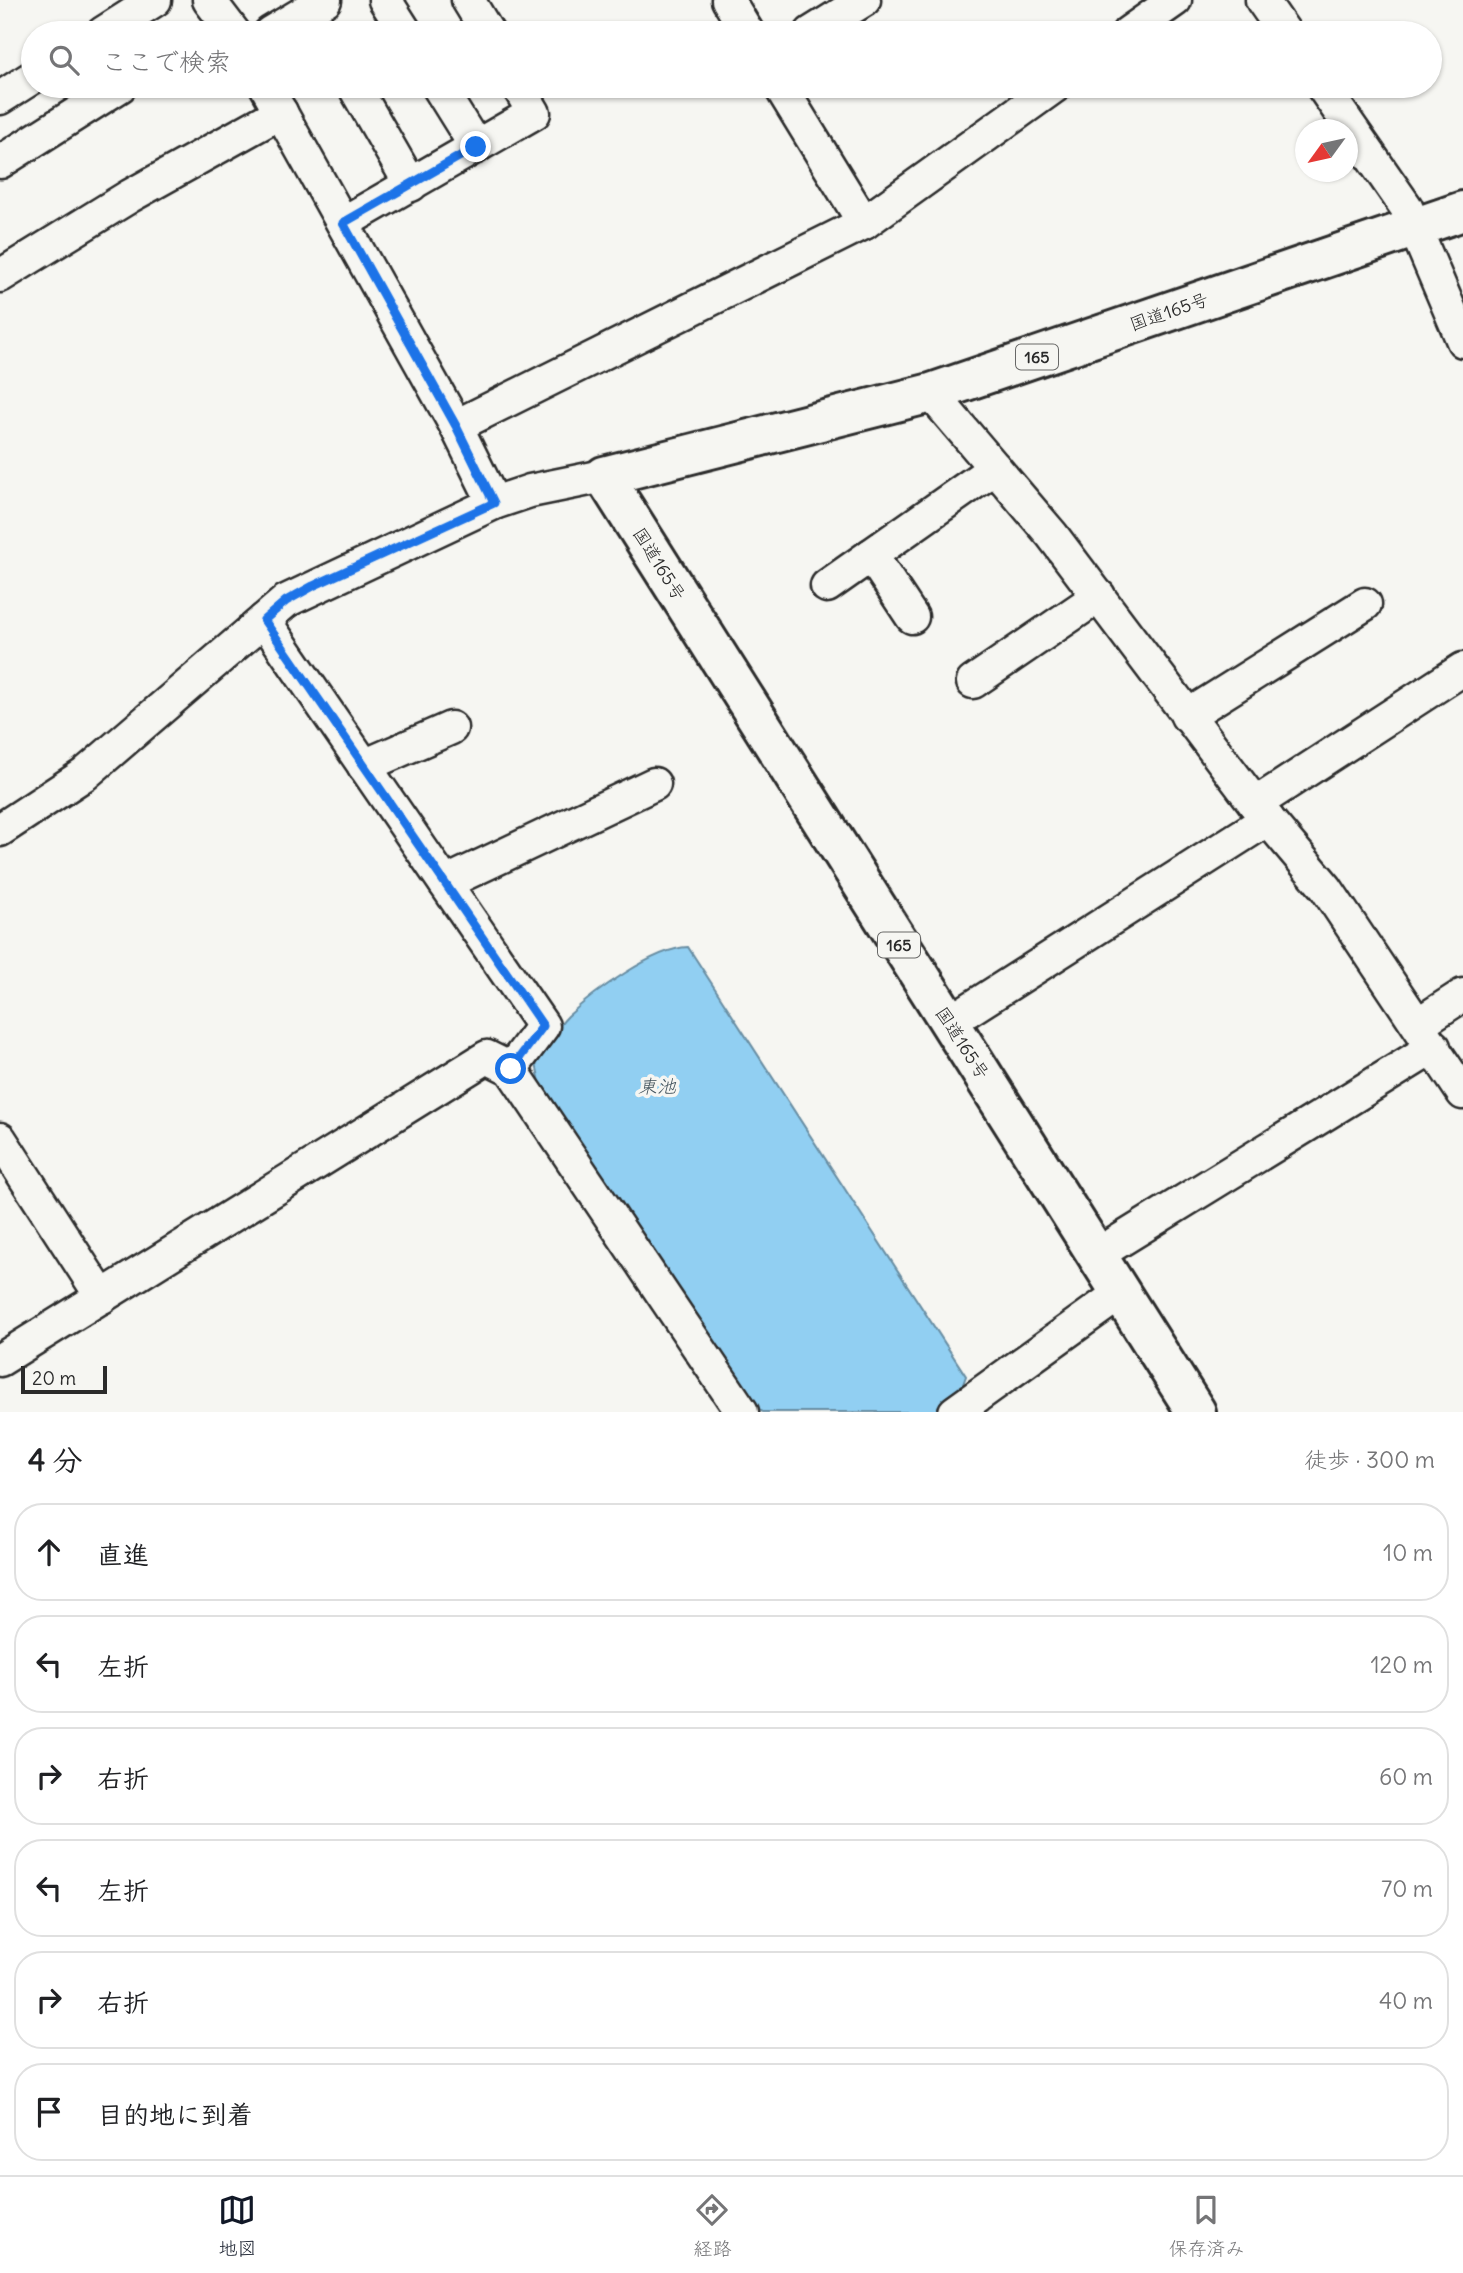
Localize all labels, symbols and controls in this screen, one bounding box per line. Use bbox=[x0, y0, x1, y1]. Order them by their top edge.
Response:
search box bbox=[21, 21, 1442, 98]
icon: search bbox=[45, 41, 83, 79]
text: ここで検索 bbox=[101, 45, 231, 78]
north arrow bbox=[1295, 119, 1358, 182]
route end bbox=[460, 131, 491, 162]
street label: 国道165号 bbox=[1126, 287, 1211, 336]
road number: 165 bbox=[1016, 344, 1058, 370]
street label: 国道165号 bbox=[628, 523, 691, 605]
road number: 165 bbox=[878, 932, 920, 958]
street label: 国道165号 bbox=[930, 1002, 994, 1083]
route start bbox=[495, 1053, 526, 1084]
water label: 東池 bbox=[638, 1074, 677, 1098]
scale bar bbox=[21, 1363, 107, 1395]
text: 20 m bbox=[32, 1366, 76, 1390]
text: 4 分 bbox=[28, 1441, 82, 1479]
text: 徒歩 · 300 m bbox=[1304, 1445, 1435, 1474]
icon: ahead bbox=[30, 1533, 68, 1571]
text: 直進 bbox=[97, 1538, 149, 1571]
text: 10 m bbox=[1383, 1538, 1433, 1567]
icon: left bbox=[30, 1645, 68, 1683]
text: 左折 bbox=[97, 1650, 149, 1683]
text: 120 m bbox=[1370, 1650, 1433, 1679]
icon: right bbox=[30, 1757, 68, 1795]
text: 右折 bbox=[97, 1762, 149, 1795]
text: 60 m bbox=[1379, 1762, 1433, 1791]
icon: left bbox=[30, 1869, 68, 1907]
text: 左折 bbox=[97, 1874, 149, 1907]
text: 70 m bbox=[1381, 1874, 1433, 1903]
icon: right bbox=[30, 1981, 68, 2019]
text: 右折 bbox=[97, 1986, 149, 2019]
text: 40 m bbox=[1379, 1986, 1433, 2015]
icon: arrive bbox=[30, 2093, 68, 2131]
text: 目的地に到着 bbox=[97, 2098, 253, 2131]
tab: 地図 bbox=[218, 2191, 257, 2260]
tab: 経路 bbox=[693, 2191, 732, 2260]
tab: 保存済み bbox=[1168, 2191, 1245, 2260]

